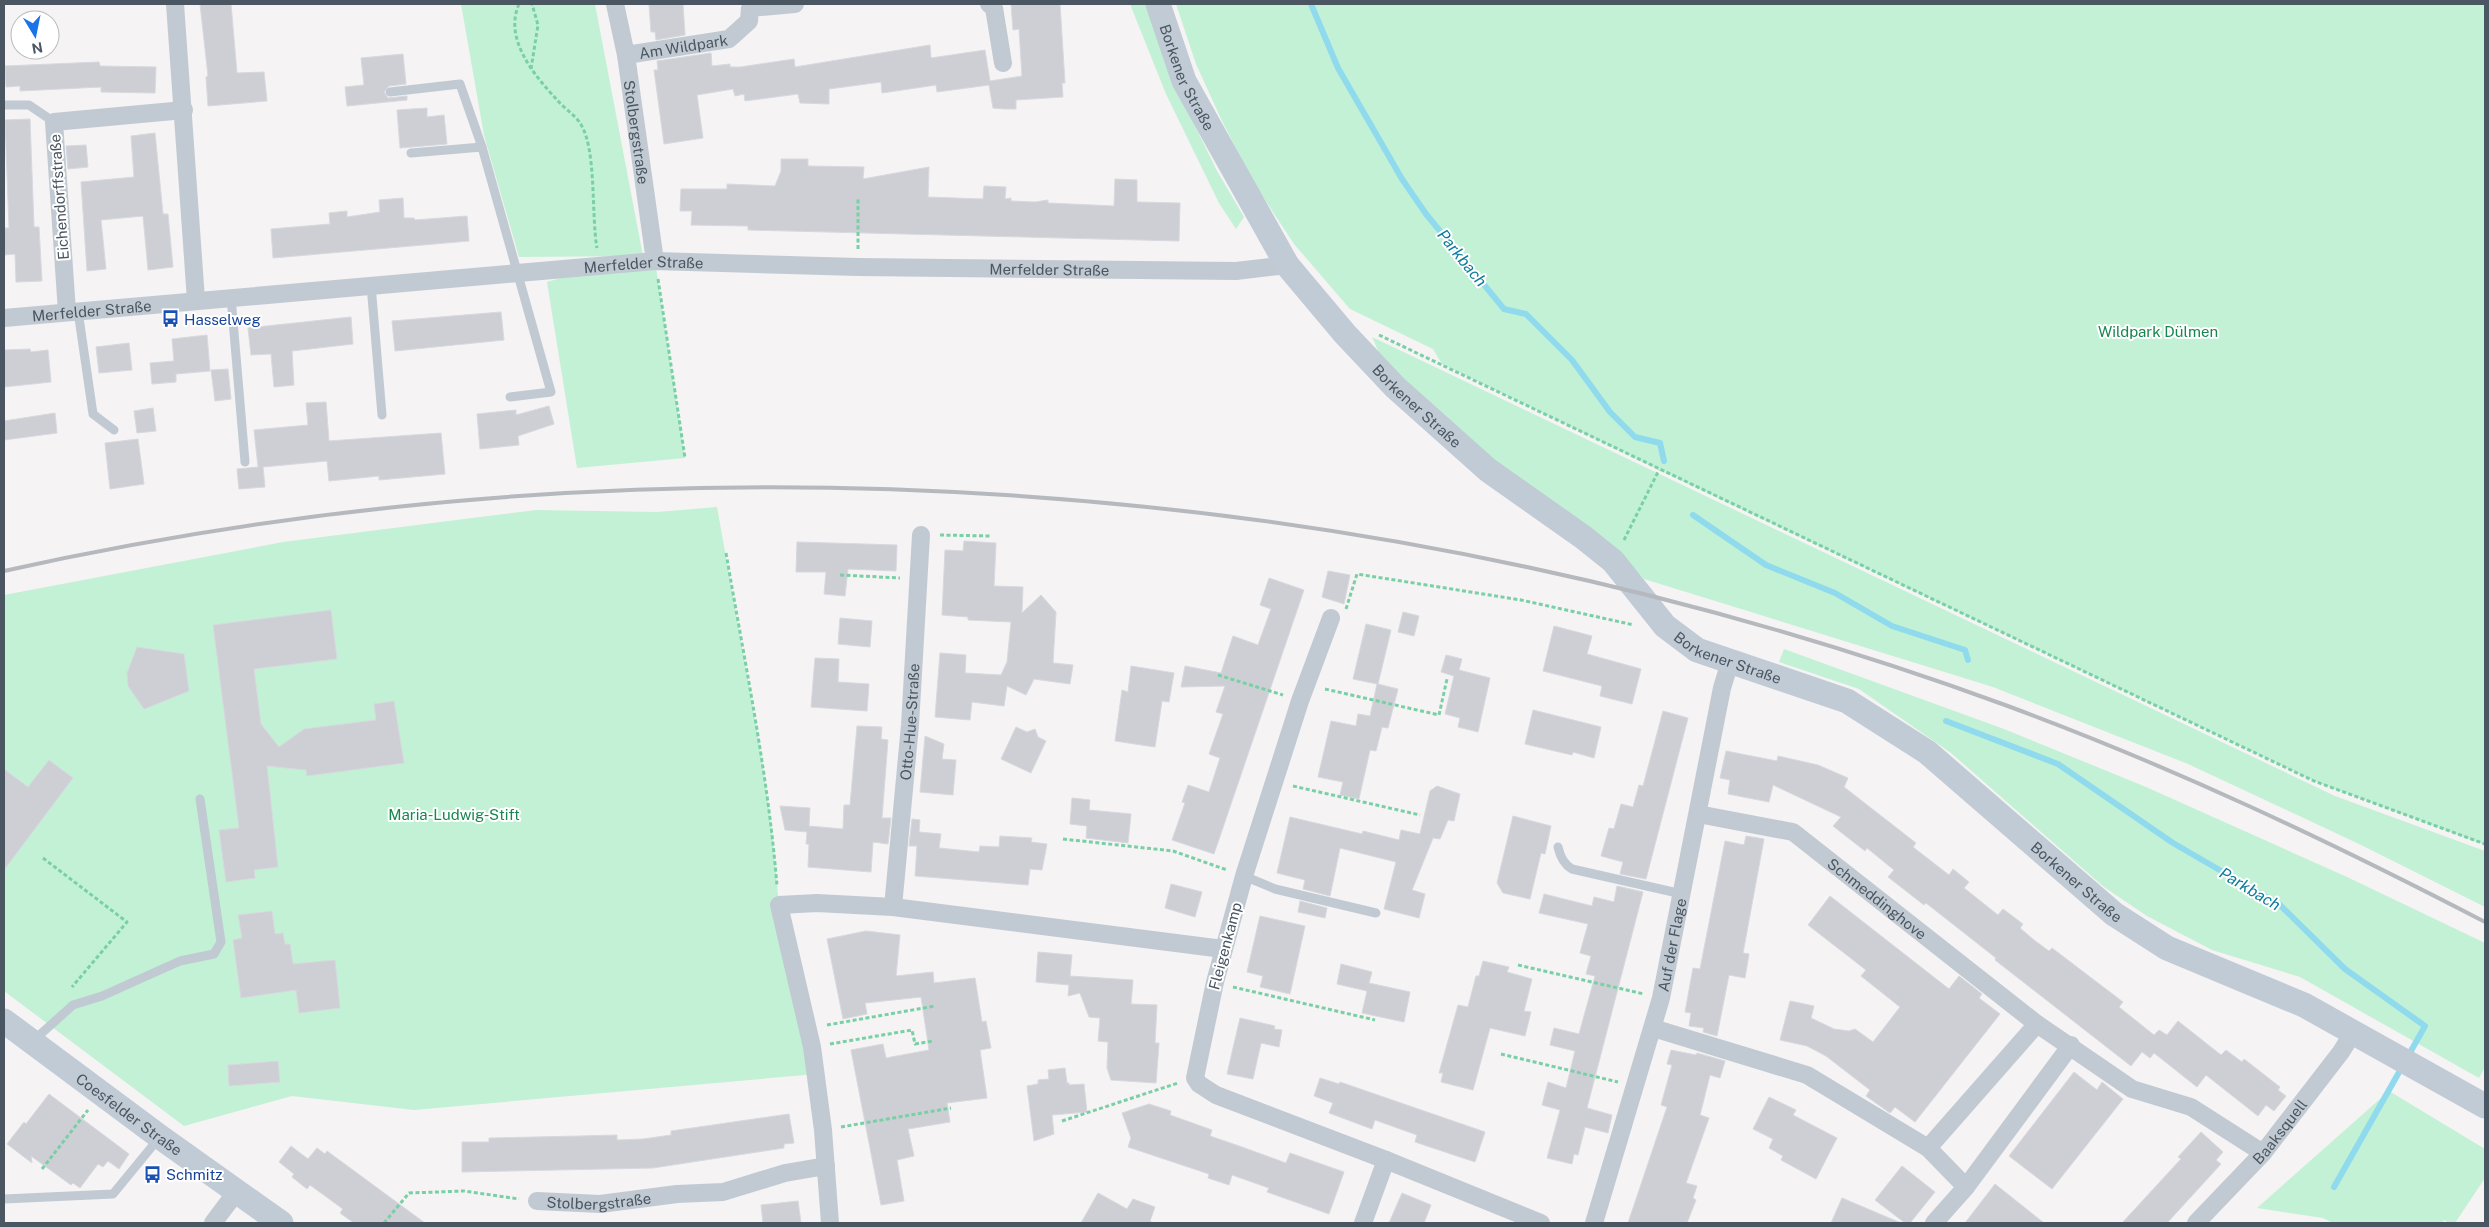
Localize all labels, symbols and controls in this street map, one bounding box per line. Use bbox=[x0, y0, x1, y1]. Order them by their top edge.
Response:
north arrow bbox=[10, 10, 60, 60]
street label: Borkener Straße bbox=[1157, 22, 1218, 133]
street label: Am Wildpark bbox=[638, 31, 729, 61]
text: N bbox=[30, 39, 44, 57]
street label: Stolbergstraße bbox=[621, 79, 653, 185]
street label: Eichendorffstraße bbox=[46, 134, 72, 260]
water label: Parkbach bbox=[1433, 226, 1491, 290]
street label: Merfelder Straße bbox=[583, 252, 704, 276]
street label: Merfelder Straße bbox=[989, 260, 1110, 278]
street label: Merfelder Straße bbox=[31, 297, 152, 324]
bus stop icon: Hasselweg bbox=[160, 309, 180, 329]
place label: Hasselweg bbox=[184, 311, 261, 328]
park label: Wildpark Dülmen bbox=[2098, 323, 2218, 340]
street label: Borkener Straße bbox=[1369, 360, 1465, 451]
street label: Borkener Straße bbox=[1671, 628, 1784, 687]
street label: Otto-Hue-Straße bbox=[896, 663, 922, 781]
park label: Maria-Ludwig-Stift bbox=[388, 806, 520, 823]
street label: Borkener Straße bbox=[2028, 838, 2125, 925]
street label: Schmeddinghove bbox=[1825, 854, 1930, 942]
water label: Parkbach bbox=[2216, 863, 2284, 915]
street label: Auf der Flage bbox=[1654, 897, 1689, 993]
street label: Fleigenkamp bbox=[1205, 900, 1245, 992]
street label: Coesfelder Straße bbox=[73, 1069, 185, 1159]
street label: Baaksquell bbox=[2249, 1096, 2310, 1167]
bus stop icon: Schmitz bbox=[142, 1164, 162, 1184]
place label: Schmitz bbox=[166, 1166, 222, 1183]
street label: Stolbergstraße bbox=[546, 1189, 652, 1213]

